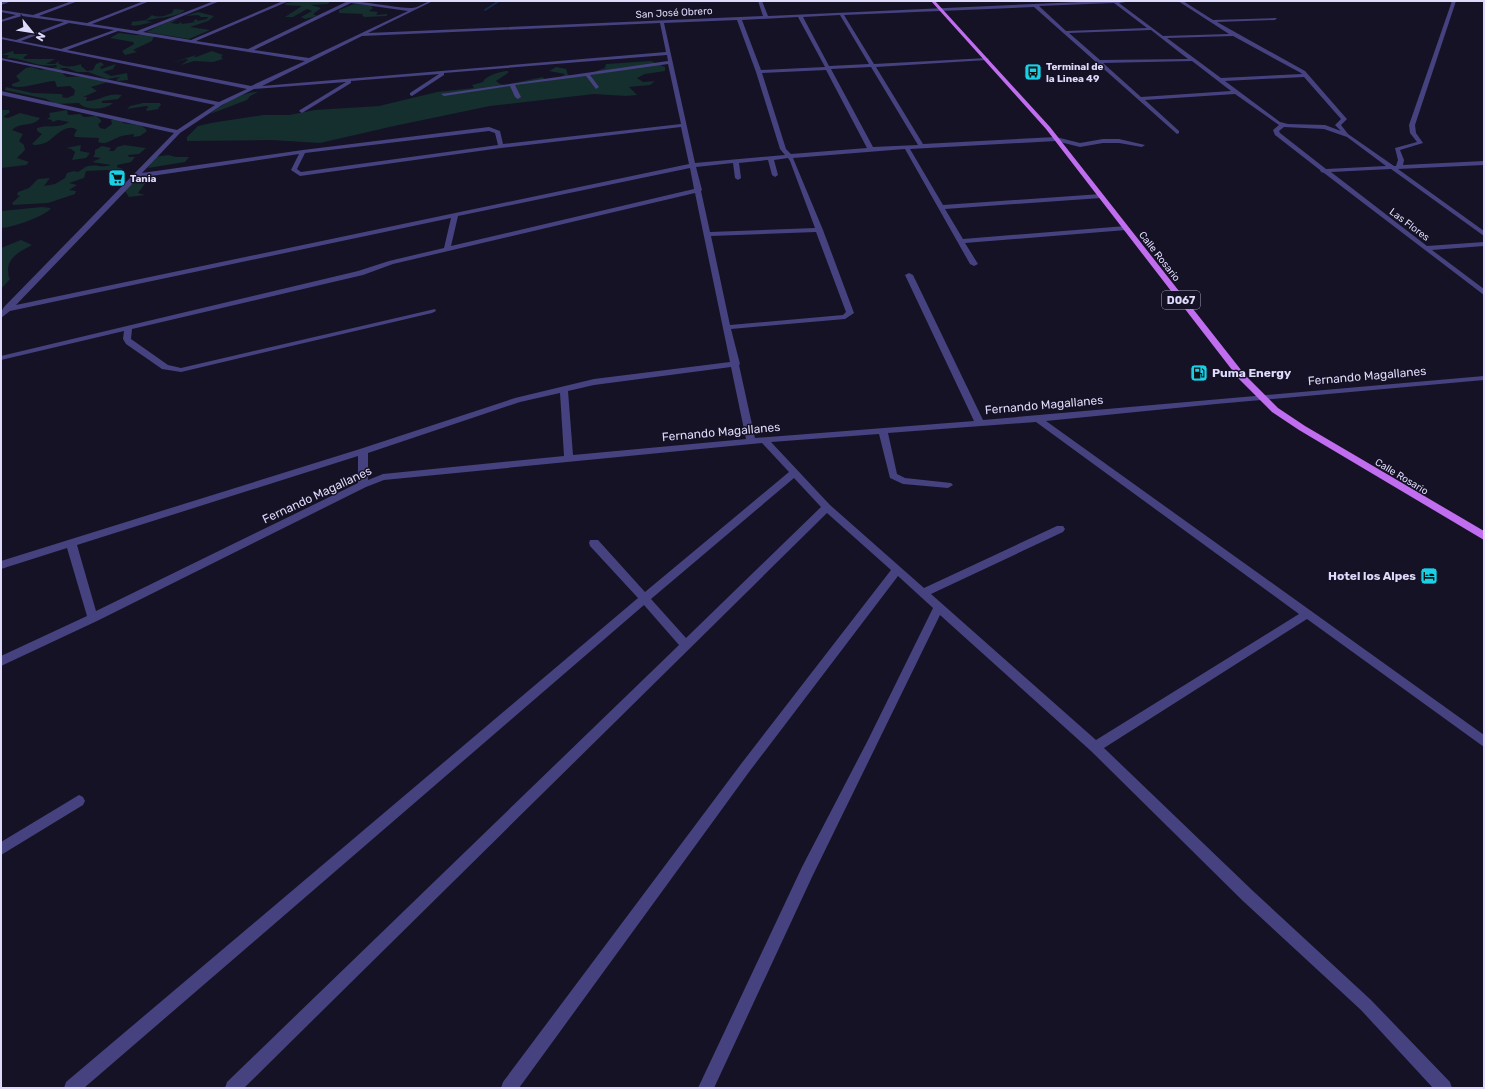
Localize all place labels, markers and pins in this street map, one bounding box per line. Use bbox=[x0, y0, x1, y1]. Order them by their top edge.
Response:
place label: Terminal de la Linea 49 bbox=[1046, 61, 1104, 85]
bus stop icon: Terminal de la Linea 49 bbox=[1023, 62, 1043, 82]
supermarket icon: Tania bbox=[107, 168, 127, 188]
place label: Tania bbox=[130, 173, 157, 185]
fuel station icon: Puma Energy bbox=[1189, 363, 1209, 383]
place label: Puma Energy bbox=[1212, 366, 1291, 380]
hotel icon: Hotel los Alpes bbox=[1419, 566, 1439, 586]
place label: Hotel los Alpes bbox=[1328, 569, 1416, 583]

